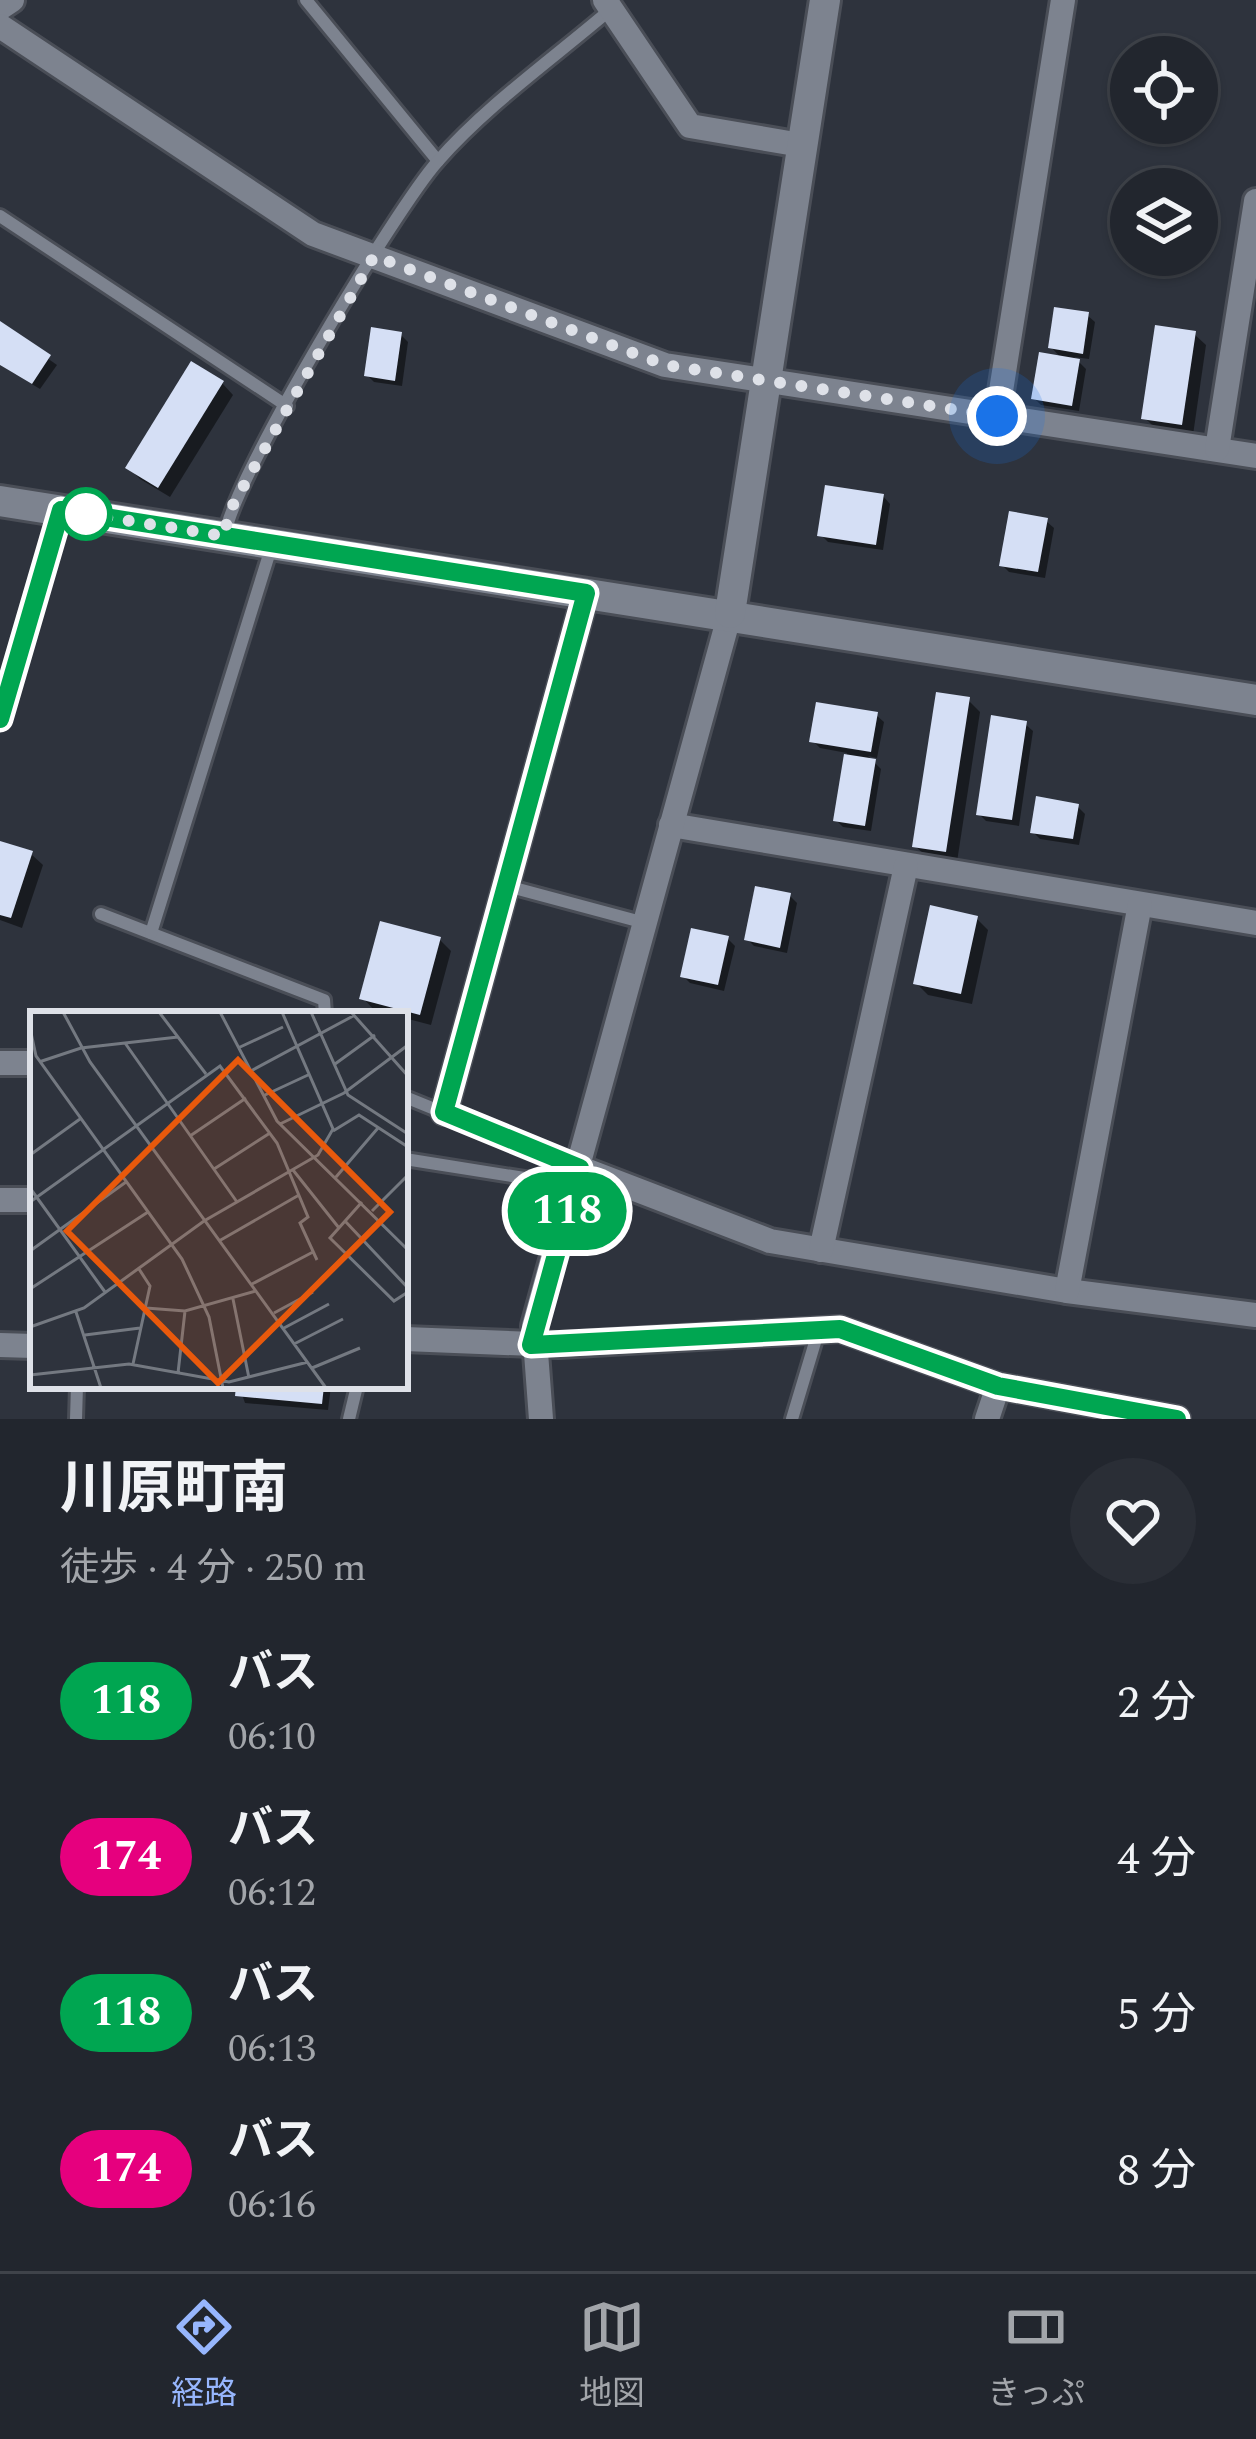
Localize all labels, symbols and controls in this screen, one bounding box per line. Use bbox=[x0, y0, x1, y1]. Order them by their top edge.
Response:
map controls bbox=[1110, 36, 1218, 276]
button: locate bbox=[1110, 36, 1218, 144]
button: layers bbox=[1110, 168, 1218, 276]
your location bbox=[967, 386, 1027, 446]
unlabelled marker bbox=[61, 489, 111, 539]
inset map bbox=[30, 1011, 408, 1389]
line badge: 118 bbox=[498, 1172, 636, 1250]
text: 118 bbox=[532, 1179, 602, 1242]
text: 川原町南 bbox=[60, 1447, 288, 1533]
button: heart bbox=[1070, 1458, 1196, 1584]
text: 徒歩 · 4 分 · 250 m bbox=[60, 1539, 367, 1598]
text: バス bbox=[228, 1639, 318, 1708]
text: 118 bbox=[91, 1669, 161, 1732]
text: 2 分 bbox=[1117, 1669, 1196, 1738]
text: 06:10 bbox=[228, 1708, 316, 1767]
text: バス bbox=[228, 1795, 318, 1864]
text: 174 bbox=[91, 1825, 161, 1888]
text: 4 分 bbox=[1117, 1825, 1196, 1894]
text: 06:12 bbox=[228, 1864, 316, 1923]
text: バス bbox=[228, 1951, 318, 2020]
text: 118 bbox=[91, 1981, 161, 2044]
text: 5 分 bbox=[1117, 1981, 1196, 2050]
text: 06:13 bbox=[228, 2020, 316, 2079]
text: バス bbox=[228, 2107, 318, 2176]
text: 174 bbox=[91, 2137, 161, 2200]
text: 8 分 bbox=[1117, 2137, 1196, 2206]
text: 06:16 bbox=[228, 2176, 316, 2235]
tab: 経路 bbox=[171, 2294, 237, 2419]
tab: 地図 bbox=[579, 2294, 645, 2419]
tab: きっぷ bbox=[987, 2294, 1085, 2419]

